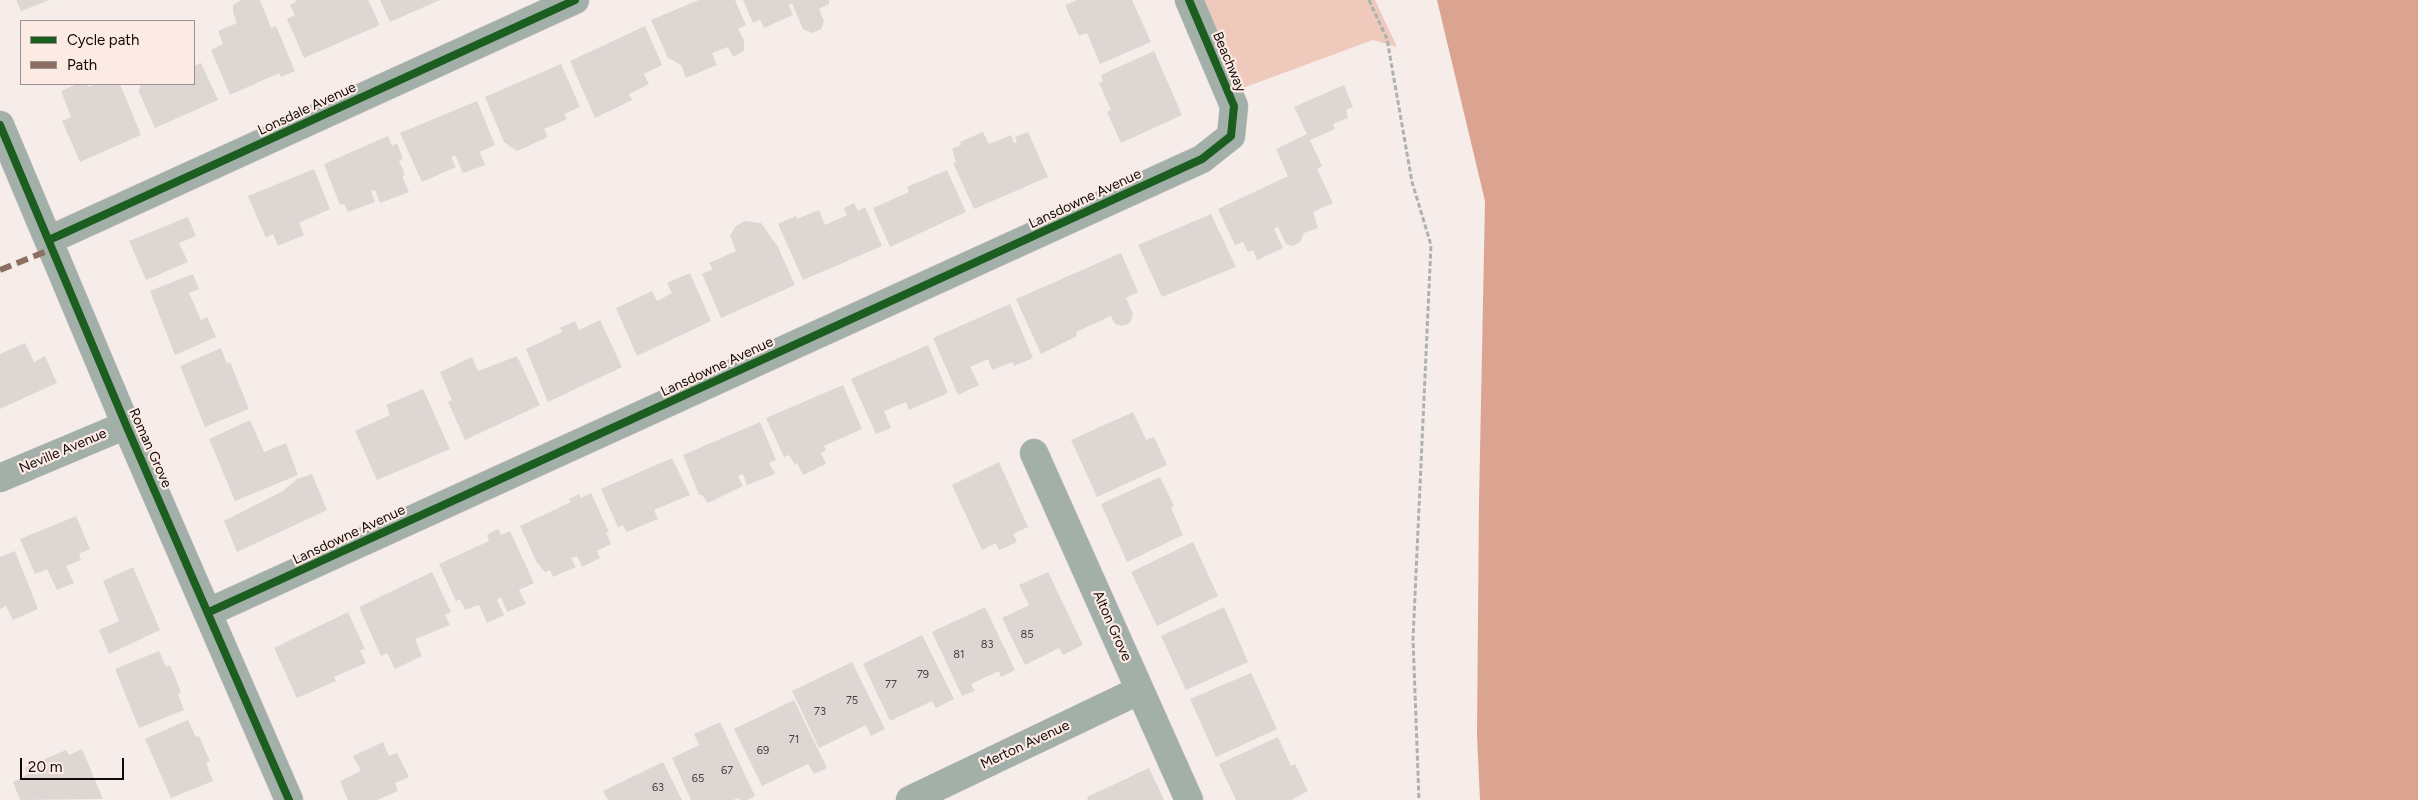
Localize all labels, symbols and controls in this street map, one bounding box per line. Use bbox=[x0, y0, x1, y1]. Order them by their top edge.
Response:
legend bbox=[20, 20, 195, 85]
street label: Beachway bbox=[1209, 29, 1249, 95]
text: Cycle path bbox=[67, 31, 139, 49]
text: Path bbox=[67, 56, 97, 74]
street label: Lonsdale Avenue bbox=[255, 79, 359, 139]
street label: Lansdowne Avenue bbox=[1026, 166, 1144, 232]
street label: Lansdowne Avenue bbox=[658, 334, 776, 400]
street label: Roman Grove bbox=[125, 406, 175, 490]
street label: Neville Avenue bbox=[17, 425, 109, 477]
street label: Lansdowne Avenue bbox=[290, 502, 408, 568]
street label: Alton Grove bbox=[1089, 588, 1135, 664]
house number: 85 bbox=[1020, 628, 1034, 642]
house number: 83 bbox=[981, 638, 993, 652]
house number: 81 bbox=[953, 648, 965, 662]
house number: 79 bbox=[917, 668, 929, 682]
house number: 77 bbox=[885, 678, 897, 692]
house number: 75 bbox=[846, 694, 858, 708]
house number: 73 bbox=[814, 705, 826, 719]
street label: Merton Avenue bbox=[978, 717, 1072, 773]
house number: 71 bbox=[789, 733, 799, 747]
house number: 69 bbox=[757, 744, 769, 758]
scale bar bbox=[22, 748, 126, 780]
text: 20 m bbox=[28, 758, 62, 776]
house number: 67 bbox=[721, 764, 733, 778]
house number: 65 bbox=[692, 772, 704, 786]
house number: 63 bbox=[652, 781, 664, 795]

